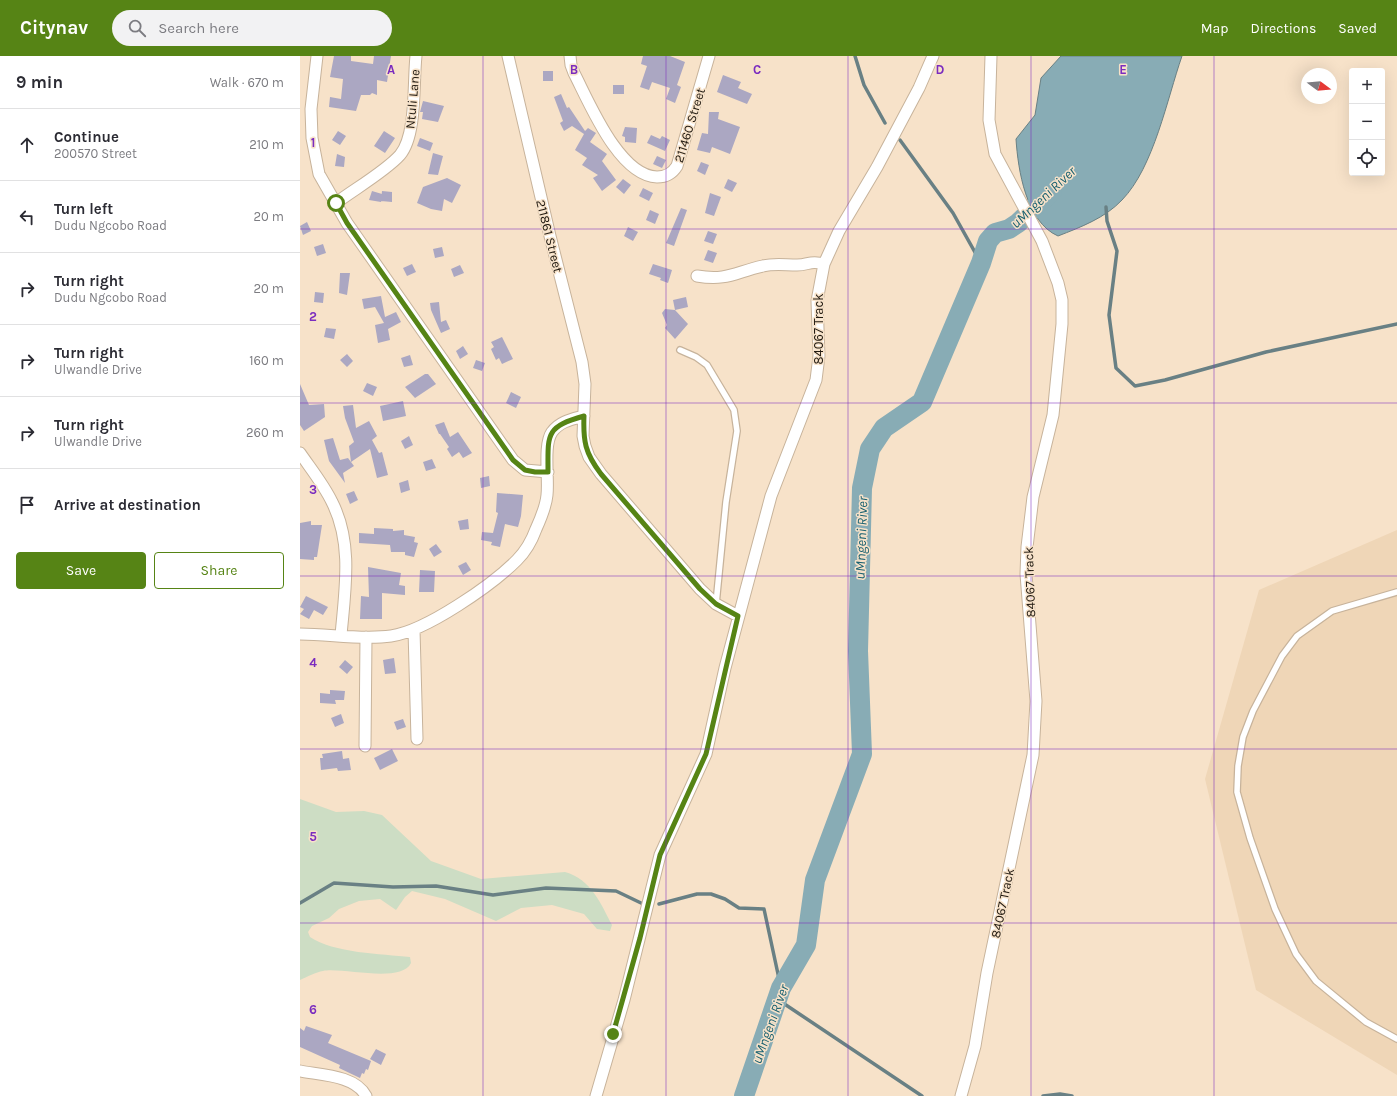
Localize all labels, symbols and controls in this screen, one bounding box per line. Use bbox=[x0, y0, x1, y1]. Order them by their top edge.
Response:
search box bbox=[112, 10, 392, 46]
text: Citynav bbox=[20, 17, 88, 39]
icon: search bbox=[126, 17, 148, 39]
text: Search here bbox=[158, 19, 239, 37]
text: Map bbox=[1201, 20, 1229, 37]
text: Directions bbox=[1251, 20, 1316, 37]
text: Saved bbox=[1338, 20, 1377, 37]
text: A bbox=[387, 62, 395, 77]
text: B bbox=[570, 62, 578, 77]
text: C bbox=[753, 62, 761, 77]
text: D bbox=[936, 62, 945, 77]
text: E bbox=[1119, 62, 1127, 77]
street label: Ntuli Lane bbox=[402, 68, 423, 130]
north arrow bbox=[1301, 68, 1337, 104]
map controls bbox=[1349, 68, 1385, 176]
button: + bbox=[1349, 68, 1385, 104]
text: 9 min bbox=[16, 72, 63, 92]
text: Walk · 670 m bbox=[210, 75, 284, 90]
street label: 211460 Street bbox=[671, 86, 708, 164]
button: − bbox=[1349, 104, 1385, 140]
text: Continue bbox=[54, 128, 119, 146]
icon: ahead bbox=[16, 134, 38, 156]
text: 1 bbox=[311, 135, 315, 150]
text: 210 m bbox=[249, 137, 284, 152]
button: locate bbox=[1349, 140, 1385, 176]
text: 200570 Street bbox=[54, 146, 137, 161]
water label: uMngeni River bbox=[1007, 162, 1080, 232]
route start bbox=[327, 194, 345, 212]
street label: 211861 Street bbox=[533, 198, 566, 274]
text: Turn left bbox=[54, 200, 113, 218]
icon: left bbox=[16, 206, 38, 228]
text: 20 m bbox=[254, 209, 284, 224]
text: Dudu Ngcobo Road bbox=[54, 218, 167, 233]
text: Turn right bbox=[54, 272, 124, 290]
icon: right bbox=[16, 278, 38, 300]
text: 20 m bbox=[254, 281, 284, 296]
text: Dudu Ngcobo Road bbox=[54, 290, 167, 305]
street label: 84067 Track bbox=[811, 293, 826, 365]
text: 2 bbox=[309, 309, 317, 324]
text: Turn right bbox=[54, 344, 124, 362]
icon: right bbox=[16, 350, 38, 372]
text: 160 m bbox=[249, 353, 284, 368]
text: Ulwandle Drive bbox=[54, 362, 142, 377]
text: Turn right bbox=[54, 416, 124, 434]
icon: right bbox=[16, 422, 38, 444]
text: 260 m bbox=[246, 425, 284, 440]
text: Ulwandle Drive bbox=[54, 434, 142, 449]
text: 3 bbox=[309, 482, 317, 497]
icon: arrive bbox=[16, 494, 38, 516]
water label: uMngeni River bbox=[852, 495, 871, 580]
text: Arrive at destination bbox=[54, 496, 201, 514]
street label: 84067 Track bbox=[1021, 546, 1038, 618]
button: Save bbox=[16, 552, 146, 589]
button: Share bbox=[154, 552, 284, 589]
text: 4 bbox=[309, 655, 317, 670]
text: 5 bbox=[309, 829, 317, 844]
street label: 84067 Track bbox=[988, 867, 1017, 939]
water label: uMngeni River bbox=[748, 981, 793, 1066]
text: 6 bbox=[309, 1002, 317, 1017]
route end bbox=[604, 1025, 622, 1043]

